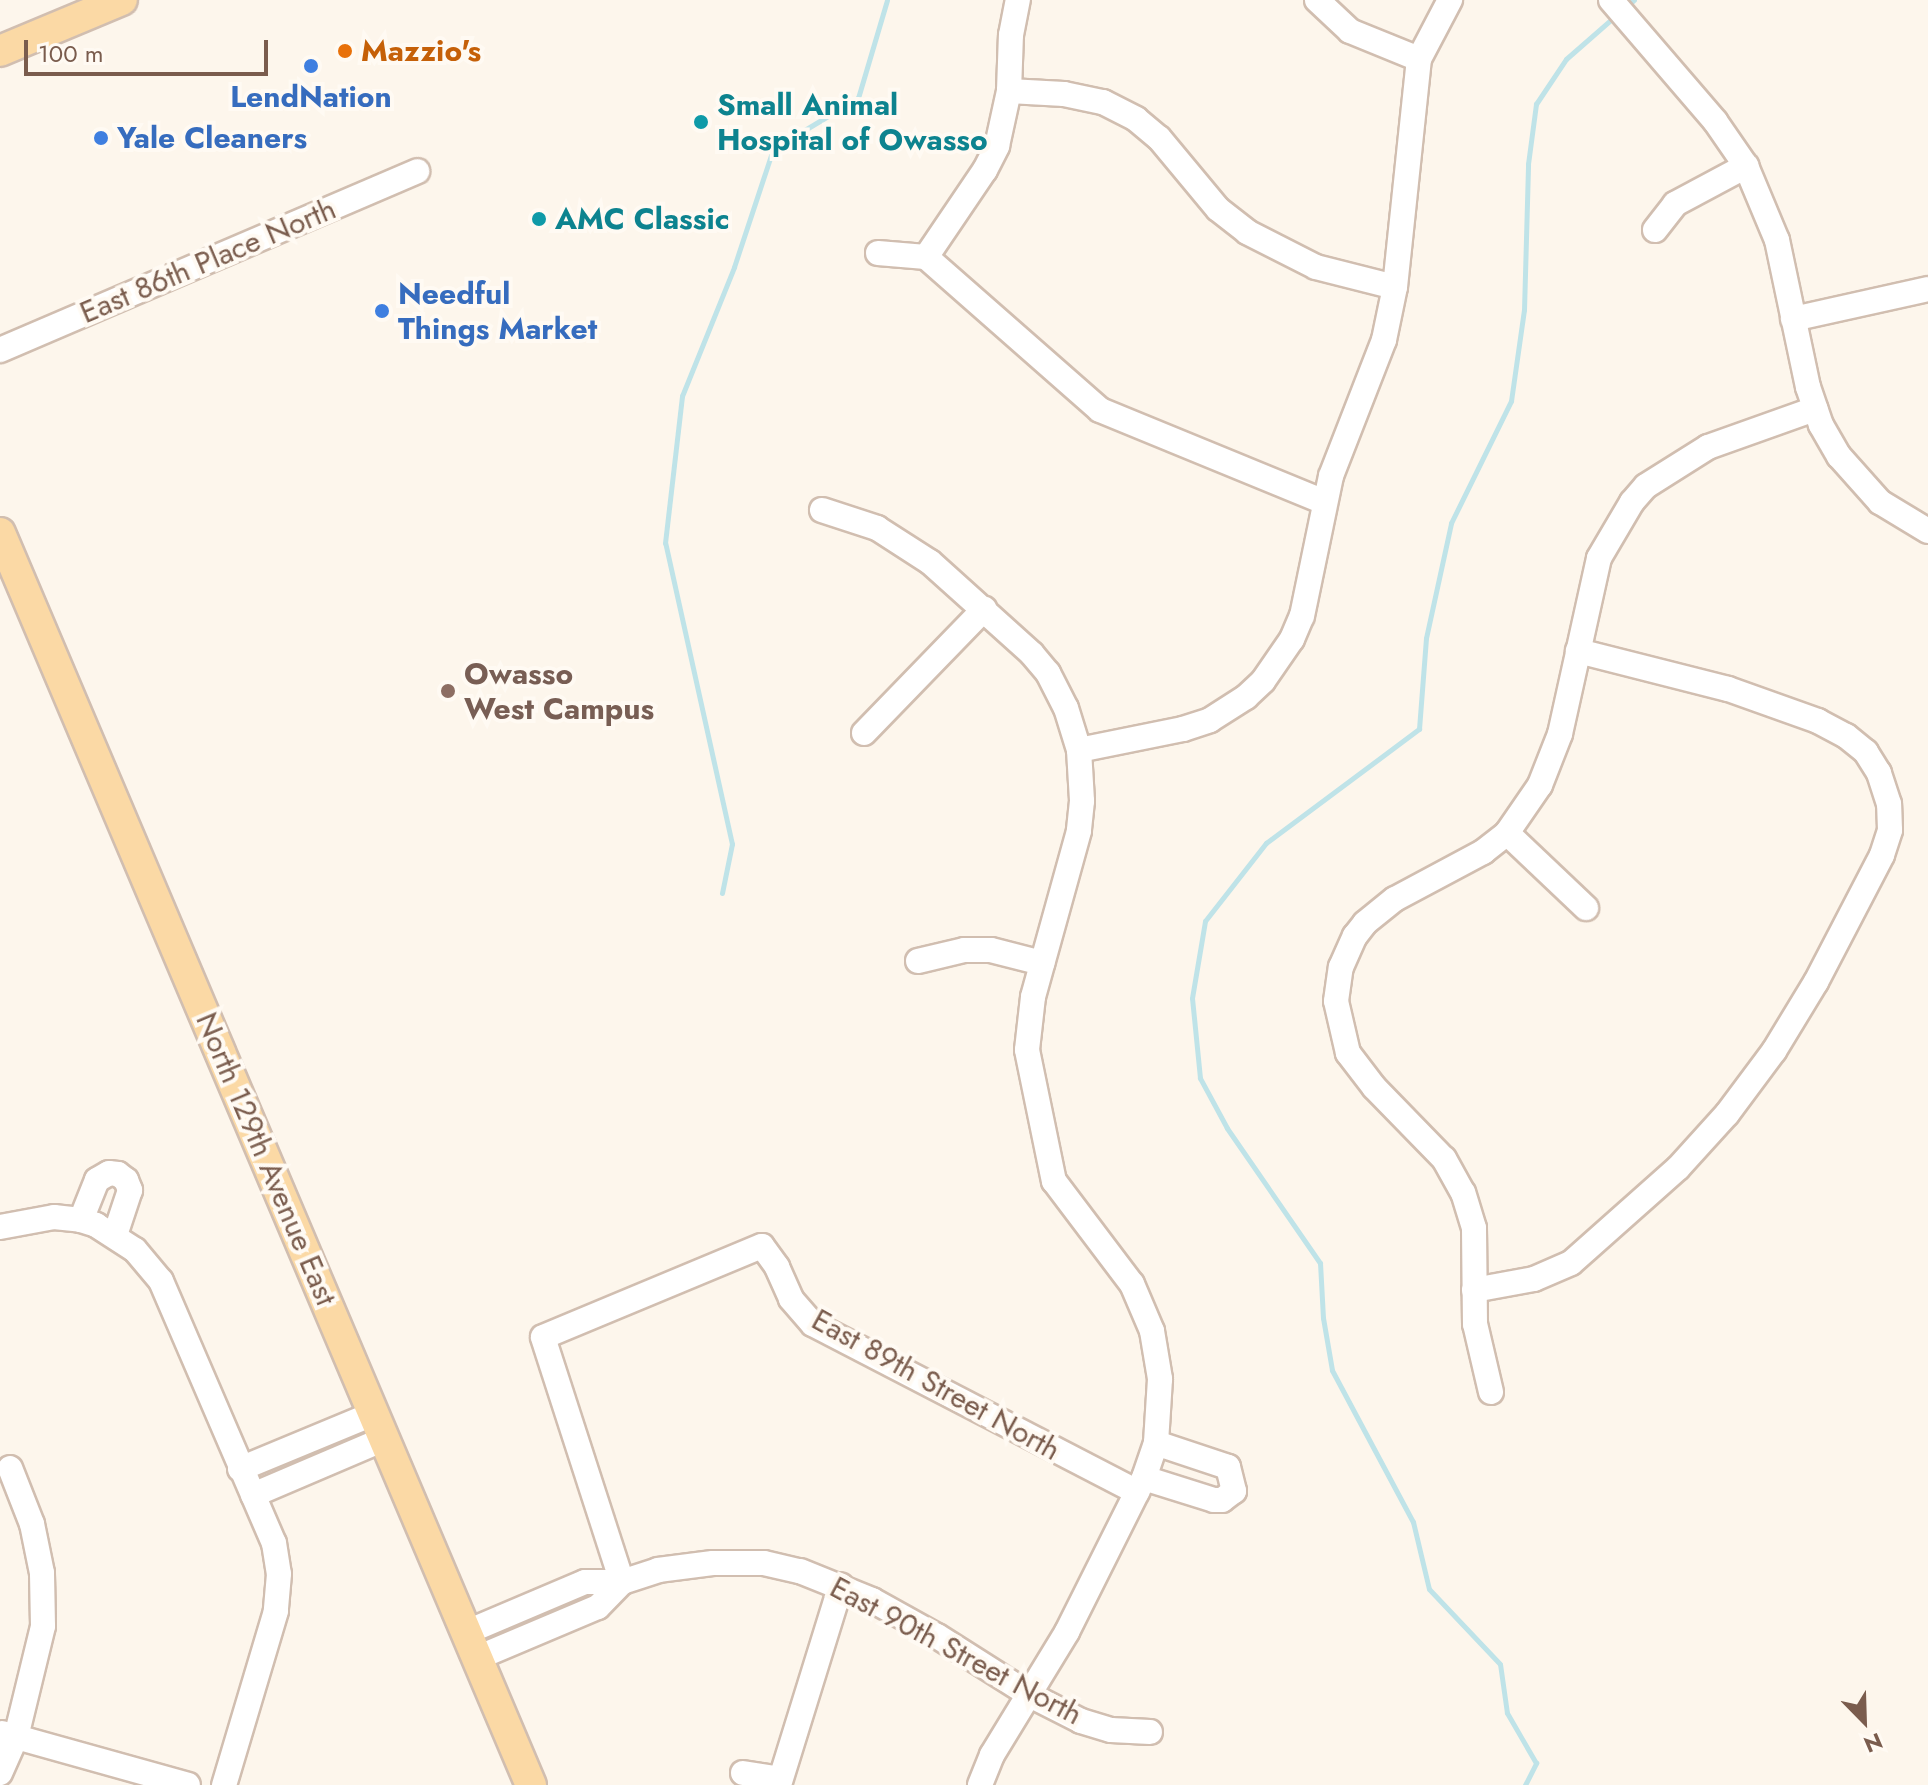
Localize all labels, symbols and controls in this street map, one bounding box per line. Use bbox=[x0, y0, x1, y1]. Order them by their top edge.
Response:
scale bar bbox=[28, 24, 272, 74]
place label: Mazzio's bbox=[361, 33, 481, 69]
text: 100 m bbox=[38, 36, 104, 71]
marker: Mazzio's bbox=[336, 42, 354, 60]
marker: LendNation bbox=[302, 57, 320, 75]
place label: LendNation bbox=[230, 79, 392, 115]
place label: Small Animal Hospital of Owasso bbox=[717, 87, 988, 158]
marker: Small Animal Hospital of Owasso bbox=[692, 113, 710, 131]
place label: Yale Cleaners bbox=[117, 120, 307, 156]
marker: Yale Cleaners bbox=[92, 129, 110, 147]
street label: East 86th Place North bbox=[75, 191, 341, 331]
place label: AMC Classic bbox=[555, 201, 730, 237]
marker: AMC Classic bbox=[530, 210, 548, 228]
place label: Needful Things Market bbox=[398, 276, 597, 346]
marker: Needful Things Market bbox=[373, 302, 391, 320]
place label: Owasso West Campus bbox=[464, 656, 654, 726]
marker: Owasso West Campus bbox=[439, 682, 457, 700]
street label: North 129th Avenue East bbox=[188, 1007, 344, 1311]
street label: East 89th Street North bbox=[806, 1302, 1066, 1468]
street label: East 90th Street North bbox=[824, 1569, 1088, 1733]
north arrow bbox=[1824, 1681, 1904, 1761]
text: N bbox=[1859, 1725, 1888, 1761]

